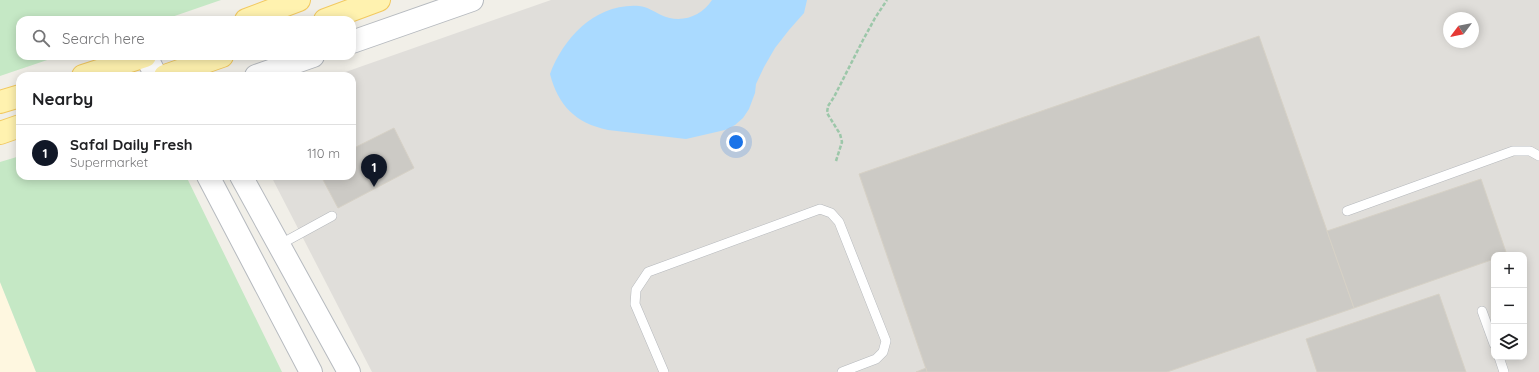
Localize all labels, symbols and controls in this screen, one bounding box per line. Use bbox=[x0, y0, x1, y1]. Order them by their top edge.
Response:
north arrow bbox=[1443, 12, 1479, 48]
search box bbox=[16, 16, 356, 60]
icon: search bbox=[30, 27, 52, 49]
text: Search here bbox=[62, 29, 145, 48]
text: Nearby bbox=[32, 88, 93, 109]
your location bbox=[726, 132, 746, 152]
text: Safal Daily Fresh bbox=[70, 135, 192, 154]
text: 1 bbox=[42, 145, 48, 161]
text: 110 m bbox=[307, 145, 340, 161]
text: Supermarket bbox=[70, 154, 148, 170]
pin: 1 bbox=[361, 154, 387, 187]
map controls bbox=[1491, 252, 1527, 360]
button: + bbox=[1491, 252, 1527, 288]
button: − bbox=[1491, 288, 1527, 324]
button: layers bbox=[1491, 324, 1527, 360]

